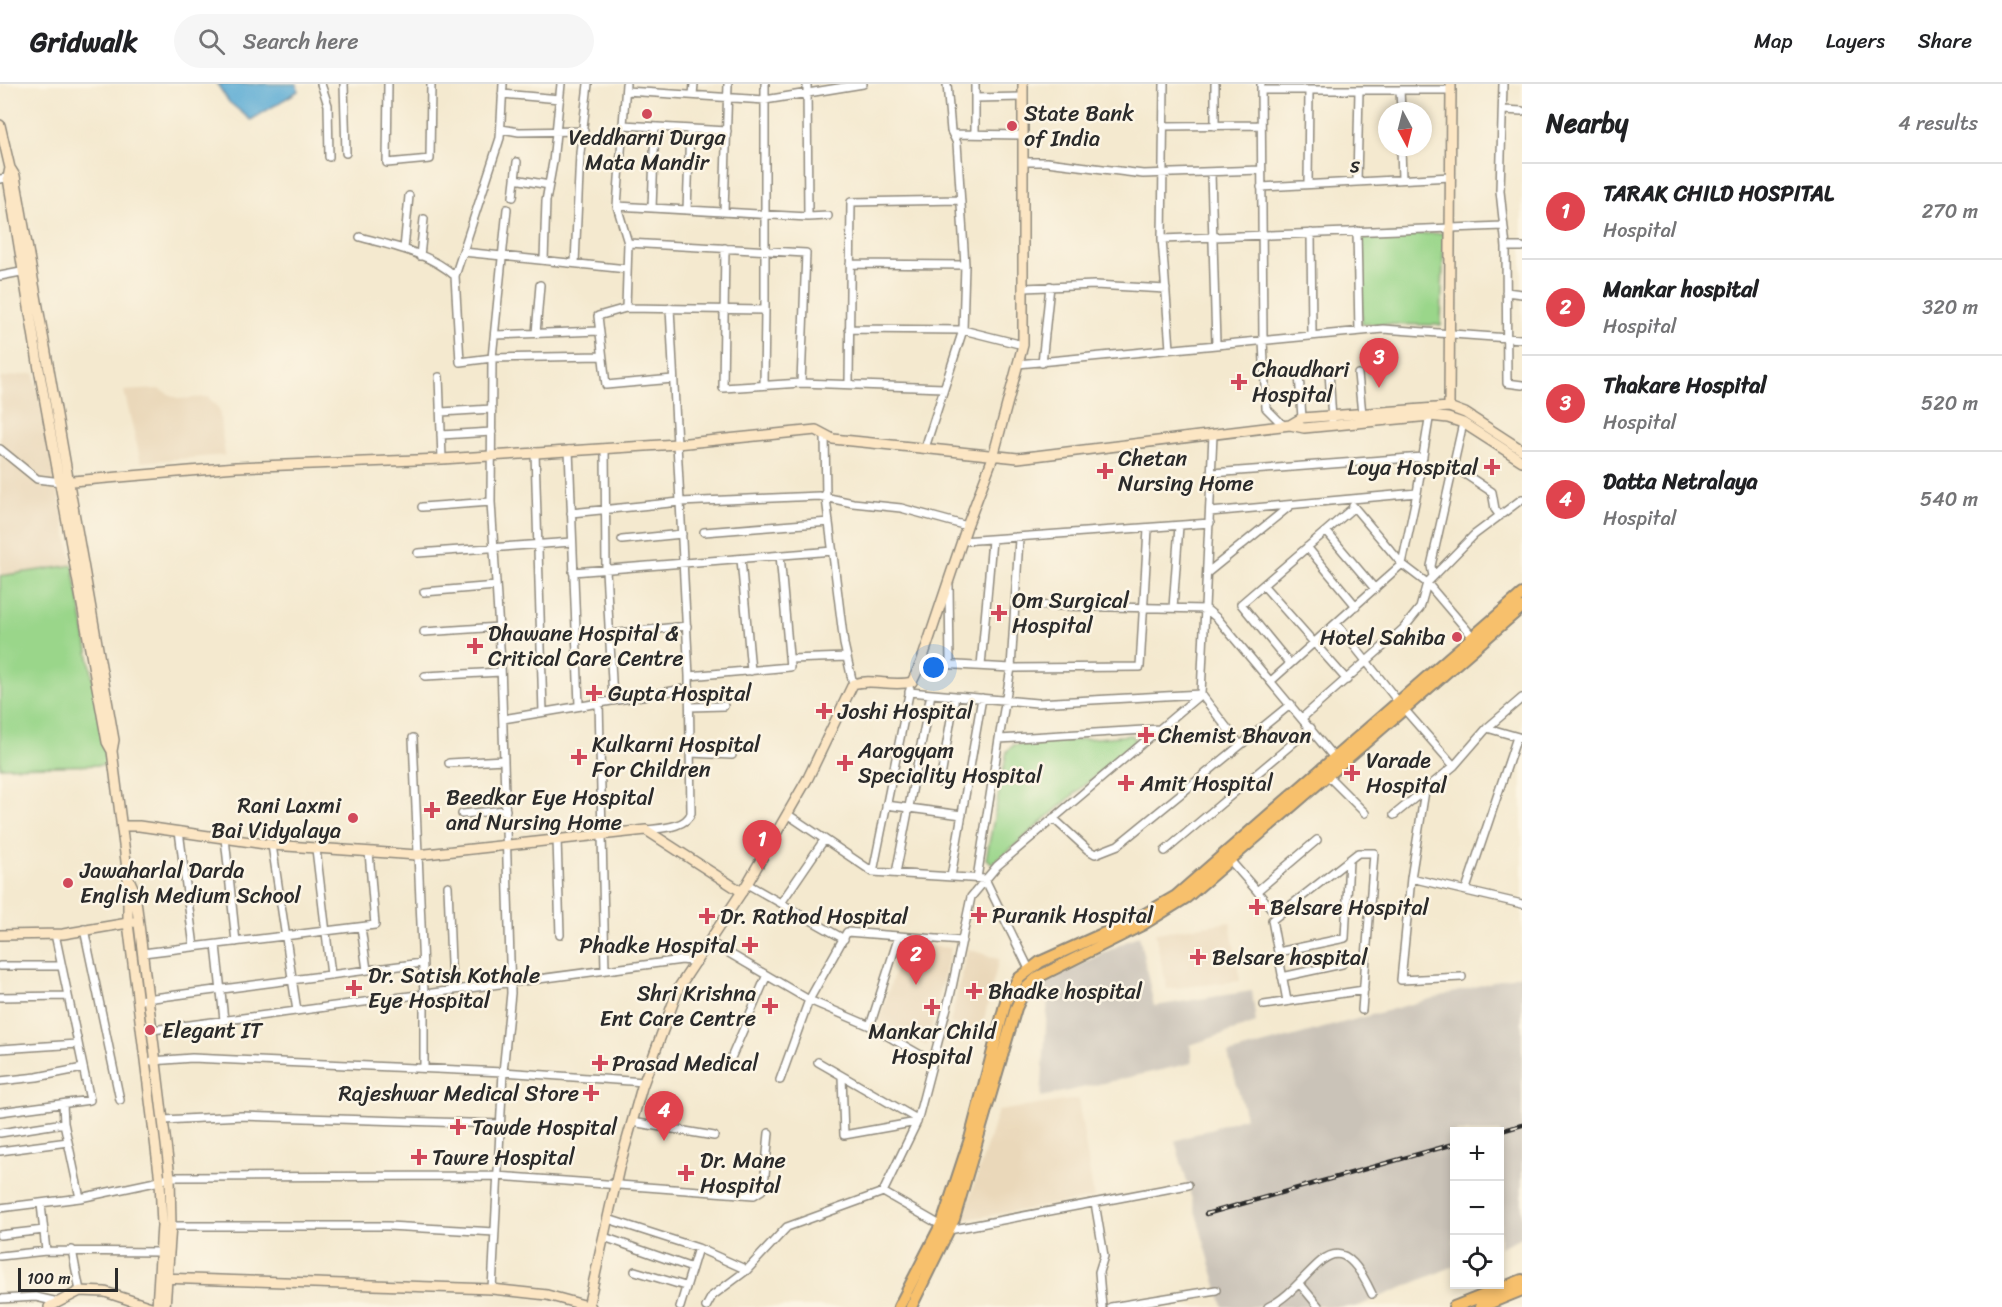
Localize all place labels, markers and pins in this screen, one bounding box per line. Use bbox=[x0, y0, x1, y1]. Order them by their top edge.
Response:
place label: State Bank of India bbox=[1024, 94, 1134, 158]
marker: Veddharni Durga Mata Mandir bbox=[640, 107, 654, 121]
place label: Veddharni Durga Mata Mandir bbox=[568, 118, 727, 182]
marker: State Bank of India bbox=[1005, 119, 1019, 133]
pin: 3 bbox=[1360, 338, 1398, 388]
place label: Chaudhari Hospital bbox=[1252, 350, 1350, 414]
marker: Chaudhari Hospital bbox=[1230, 373, 1248, 391]
place label: Chetan Nursing Home bbox=[1118, 439, 1254, 503]
place label: Loya Hospital bbox=[1347, 448, 1479, 487]
marker: Loya Hospital bbox=[1483, 458, 1501, 476]
marker: Chetan Nursing Home bbox=[1096, 462, 1114, 480]
place label: Om Surgical Hospital bbox=[1012, 581, 1130, 645]
marker: Om Surgical Hospital bbox=[990, 604, 1008, 622]
place label: Dhawane Hospital & Critical Care Centre bbox=[488, 614, 684, 678]
place label: Hotel Sahiba bbox=[1320, 618, 1446, 657]
marker: Hotel Sahiba bbox=[1450, 630, 1464, 644]
marker: Dhawane Hospital & Critical Care Centre bbox=[466, 637, 484, 655]
place label: Gupta Hospital bbox=[608, 674, 752, 713]
marker: Gupta Hospital bbox=[585, 684, 603, 702]
place label: Joshi Hospital bbox=[837, 692, 974, 731]
marker: Joshi Hospital bbox=[815, 702, 833, 720]
place label: Chemist Bhavan bbox=[1158, 716, 1312, 755]
place label: Kulkarni Hospital For Children bbox=[592, 725, 761, 789]
marker: Chemist Bhavan bbox=[1139, 728, 1153, 742]
place label: Aarogyam Speciality Hospital bbox=[857, 731, 1043, 795]
place label: Varade Hospital bbox=[1366, 741, 1447, 805]
marker: Kulkarni Hospital For Children bbox=[570, 748, 588, 766]
marker: Aarogyam Speciality Hospital bbox=[836, 754, 854, 772]
place label: Amit Hospital bbox=[1139, 764, 1274, 803]
marker: Varade Hospital bbox=[1343, 764, 1361, 782]
marker: Amit Hospital bbox=[1117, 774, 1135, 792]
place label: Beedkar Eye Hospital and Nursing Home bbox=[446, 778, 654, 842]
place label: Rani Laxmi Bai Vidyalaya bbox=[211, 786, 342, 850]
marker: Beedkar Eye Hospital and Nursing Home bbox=[423, 801, 441, 819]
marker: Rani Laxmi Bai Vidyalaya bbox=[346, 811, 360, 825]
pin: 1 bbox=[742, 820, 782, 870]
place label: Jawaharlal Darda English Medium School bbox=[79, 851, 302, 915]
marker: Jawaharlal Darda English Medium School bbox=[61, 876, 75, 890]
place label: Belsare Hospital bbox=[1270, 888, 1429, 927]
place label: Puranik Hospital bbox=[992, 896, 1154, 935]
place label: Dr. Rathod Hospital bbox=[720, 897, 909, 936]
marker: Belsare Hospital bbox=[1248, 898, 1266, 916]
marker: Puranik Hospital bbox=[970, 906, 988, 924]
marker: Dr. Rathod Hospital bbox=[698, 907, 716, 925]
place label: Phadke Hospital bbox=[579, 926, 737, 965]
marker: Phadke Hospital bbox=[741, 936, 759, 954]
pin: 2 bbox=[896, 936, 936, 985]
place label: Belsare hospital bbox=[1212, 938, 1368, 977]
marker: Belsare hospital bbox=[1189, 948, 1207, 966]
place label: Dr. Satish Kothale Eye Hospital bbox=[368, 956, 540, 1020]
place label: Bhadke hospital bbox=[988, 972, 1143, 1011]
place label: Shri Krishna Ent Care Centre bbox=[600, 974, 756, 1038]
marker: Dr. Satish Kothale Eye Hospital bbox=[345, 979, 363, 997]
marker: Bhadke hospital bbox=[965, 982, 983, 1000]
marker: Shri Krishna Ent Care Centre bbox=[761, 997, 779, 1015]
marker: Mankar Child Hospital bbox=[923, 998, 941, 1016]
place label: Elegant IT bbox=[162, 1011, 264, 1050]
place label: Mankar Child Hospital bbox=[868, 1012, 997, 1076]
marker: Elegant IT bbox=[143, 1023, 157, 1037]
place label: Prasad Medical bbox=[612, 1044, 759, 1083]
marker: Prasad Medical bbox=[593, 1056, 607, 1070]
place label: Rajeshwar Medical Store bbox=[338, 1074, 579, 1113]
marker: Rajeshwar Medical Store bbox=[584, 1086, 598, 1100]
pin: 4 bbox=[644, 1092, 684, 1141]
place label: Tawde Hospital bbox=[472, 1108, 618, 1147]
marker: Tawde Hospital bbox=[449, 1118, 467, 1136]
place label: Tawre Hospital bbox=[432, 1138, 575, 1177]
place label: Dr. Mane Hospital bbox=[700, 1141, 786, 1205]
marker: Tawre Hospital bbox=[410, 1148, 428, 1166]
marker: Dr. Mane Hospital bbox=[677, 1164, 695, 1182]

